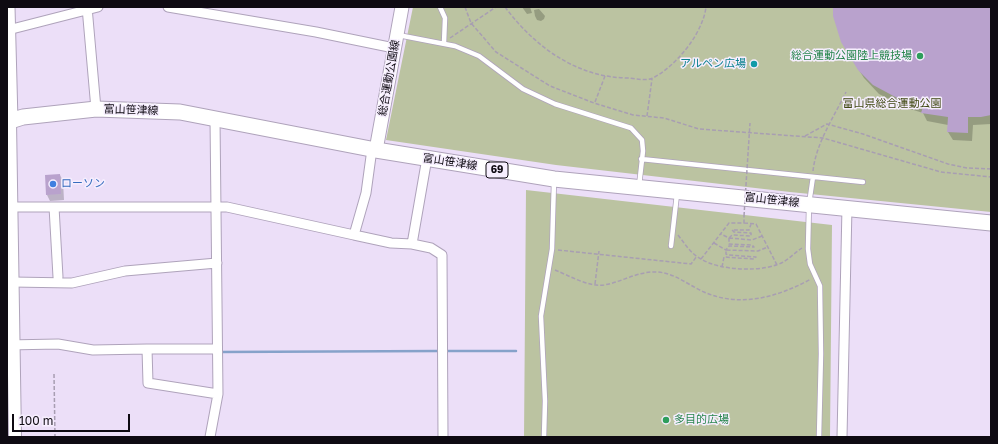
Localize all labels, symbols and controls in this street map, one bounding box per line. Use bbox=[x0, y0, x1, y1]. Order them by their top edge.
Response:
street label: 総合運動公園線 bbox=[376, 39, 402, 117]
place label: 総合運動公園陸上競技場 bbox=[791, 49, 912, 63]
marker: 総合運動公園陸上競技場 bbox=[915, 51, 925, 61]
place label: アルペン広場 bbox=[680, 57, 746, 71]
marker: アルペン広場 bbox=[749, 59, 759, 69]
park label: 富山県総合運動公園 bbox=[843, 97, 941, 111]
street label: 富山笹津線 bbox=[103, 102, 159, 118]
street label: 富山笹津線 bbox=[422, 151, 478, 173]
road number: 69 bbox=[486, 162, 508, 178]
place label: ローソン bbox=[61, 177, 105, 191]
marker: ローソン bbox=[48, 179, 58, 189]
street label: 富山笹津線 bbox=[744, 191, 800, 209]
scale bar bbox=[14, 406, 132, 432]
text: 100 m bbox=[19, 413, 53, 428]
place label: 多目的広場 bbox=[674, 413, 729, 427]
marker: 多目的広場 bbox=[661, 415, 671, 425]

